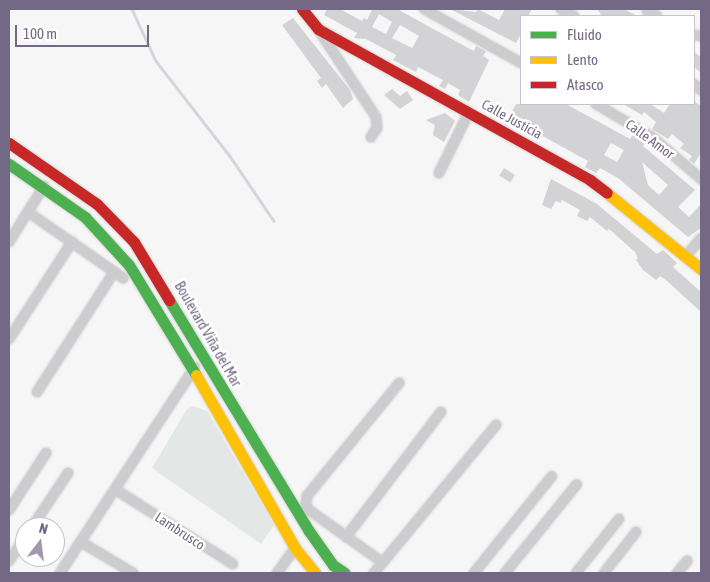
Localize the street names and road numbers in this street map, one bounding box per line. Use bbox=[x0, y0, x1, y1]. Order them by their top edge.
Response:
street label: Calle Justicia bbox=[479, 95, 545, 143]
street label: Calle Amor bbox=[622, 116, 678, 162]
street label: Boulevard Viña del Mar bbox=[171, 278, 245, 390]
street label: Lambrusco bbox=[152, 509, 208, 553]

